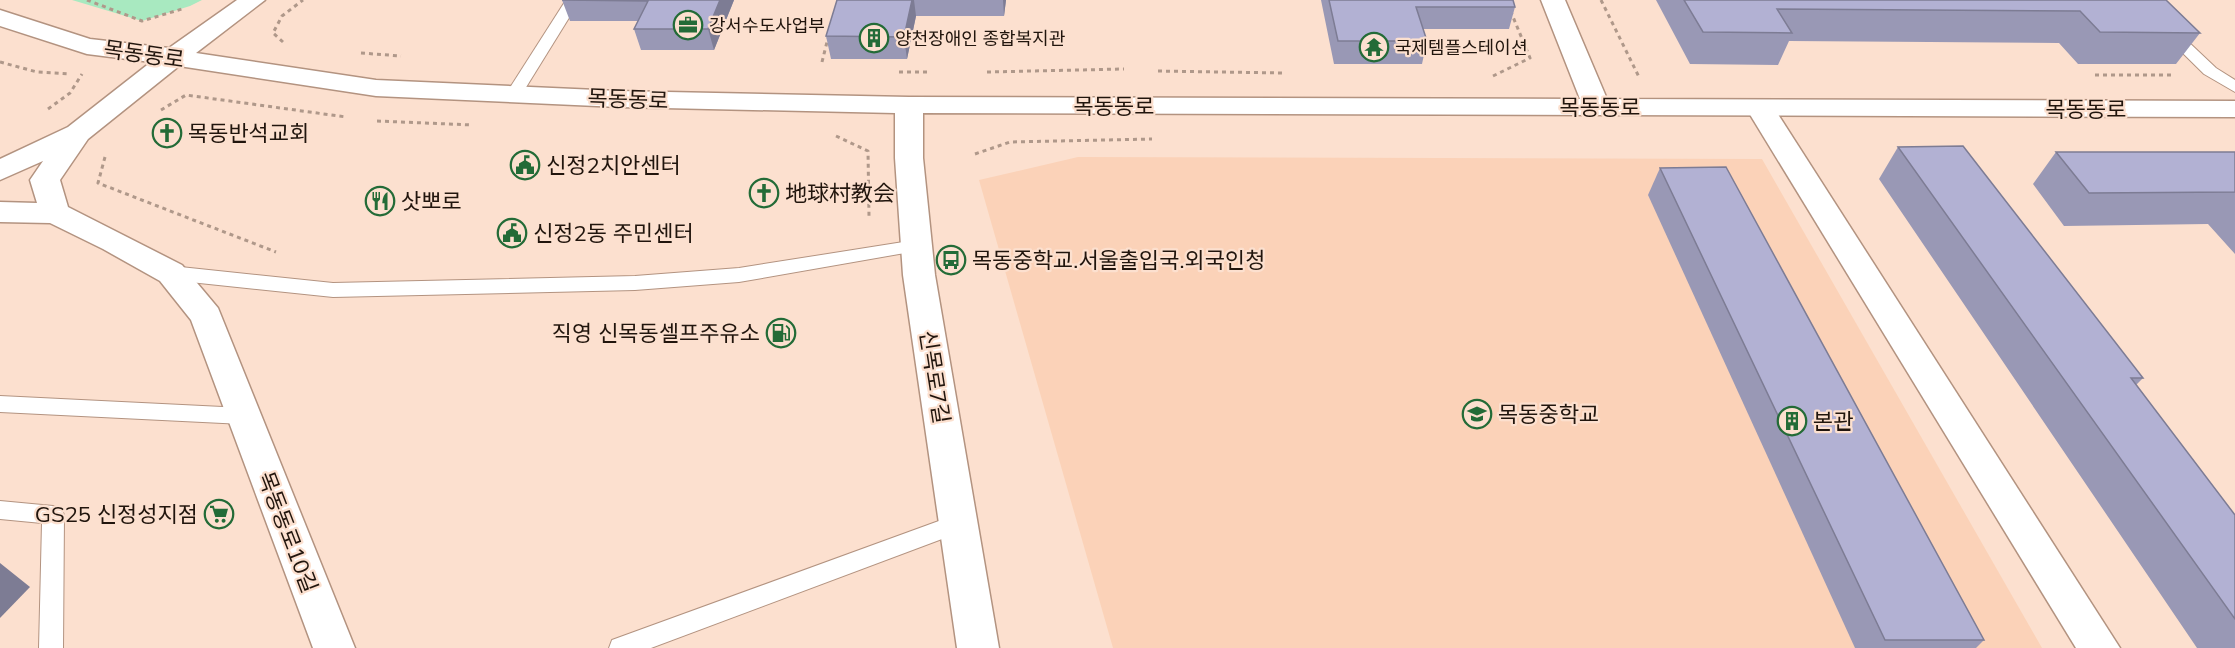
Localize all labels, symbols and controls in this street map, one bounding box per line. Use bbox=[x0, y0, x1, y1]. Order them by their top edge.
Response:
office icon: 강서수도사업부 bbox=[672, 9, 704, 41]
place label: 강서수도사업부 bbox=[709, 14, 825, 37]
building icon: 양천장애인 종합복지관 bbox=[858, 22, 890, 54]
place label: 양천장애인 종합복지관 bbox=[895, 27, 1066, 50]
temple icon: 국제템플스테이션 bbox=[1358, 31, 1390, 63]
street label: 목동동로 bbox=[102, 35, 186, 73]
place label: 국제템플스테이션 bbox=[1395, 36, 1527, 59]
street label: 목동동로 bbox=[587, 84, 669, 114]
street label: 목동동로 bbox=[1074, 92, 1154, 120]
street label: 목동동로 bbox=[1560, 93, 1640, 121]
street label: 목동동로 bbox=[2046, 95, 2126, 123]
church icon: 목동반석교회 bbox=[151, 117, 183, 149]
place label: 목동반석교회 bbox=[188, 119, 309, 147]
public building icon: 신정2치안센터 bbox=[509, 149, 541, 181]
place label: 신정2치안센터 bbox=[546, 151, 681, 179]
church icon: 地球村教会 bbox=[748, 177, 780, 209]
place label: 地球村教会 bbox=[785, 179, 895, 207]
restaurant icon: 삿뽀로 bbox=[364, 185, 396, 217]
place label: 삿뽀로 bbox=[401, 187, 462, 215]
public building icon: 신정2동 주민센터 bbox=[496, 217, 528, 249]
place label: 신정2동 주민센터 bbox=[533, 219, 694, 247]
bus stop icon: 목동중학교.서울출입국.외국인청 bbox=[935, 244, 967, 276]
place label: 목동중학교.서울출입국.외국인청 bbox=[972, 246, 1265, 274]
fuel station icon: 직영 신목동셀프주유소 bbox=[765, 317, 797, 349]
place label: 직영 신목동셀프주유소 bbox=[552, 319, 760, 347]
street label: 신목로7길 bbox=[914, 328, 956, 426]
school or university icon: 목동중학교 bbox=[1461, 398, 1493, 430]
place label: 목동중학교 bbox=[1498, 400, 1599, 428]
building icon: 본관 bbox=[1776, 405, 1808, 437]
place label: 본관 bbox=[1813, 407, 1853, 435]
street label: 목동동로10길 bbox=[252, 467, 324, 597]
supermarket icon: GS25 신정성지점 bbox=[203, 498, 235, 530]
place label: GS25 신정성지점 bbox=[35, 500, 198, 528]

